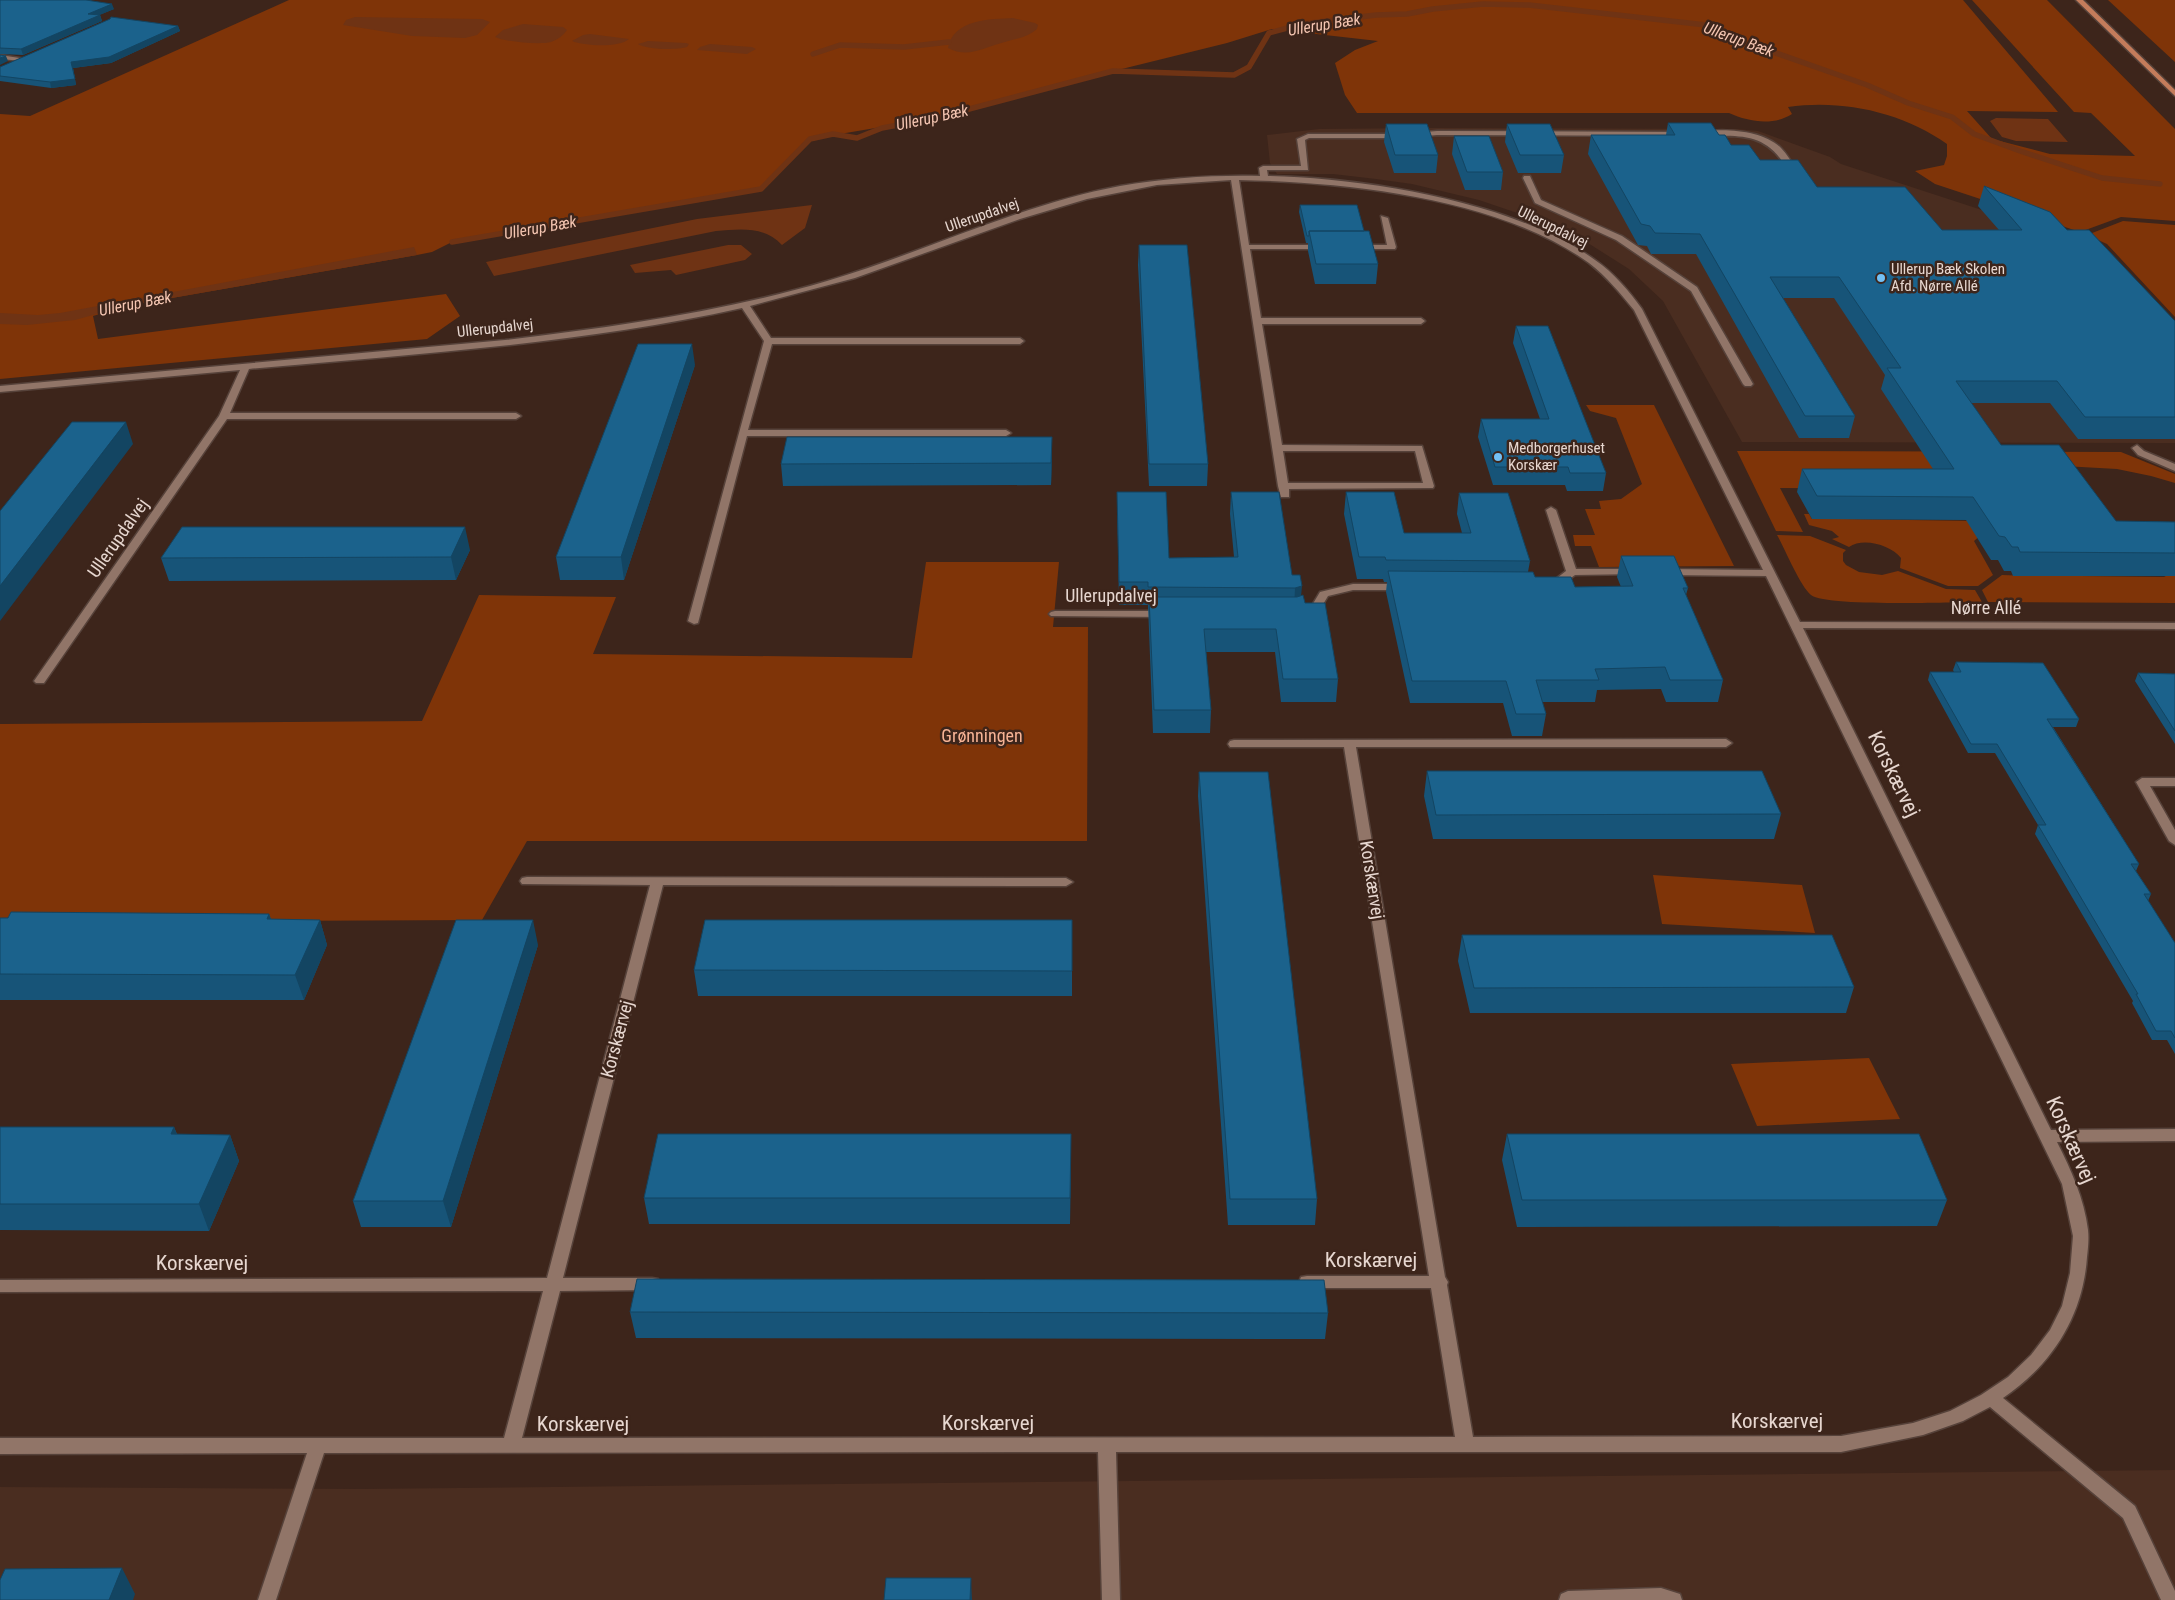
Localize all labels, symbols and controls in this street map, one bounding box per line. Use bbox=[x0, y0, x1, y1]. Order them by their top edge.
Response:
water label: Ullerup Bæk bbox=[1286, 9, 1363, 40]
water label: Ullerup Bæk bbox=[1701, 18, 1778, 61]
water label: Ullerup Bæk bbox=[894, 100, 971, 134]
street label: Ullerupdalvej bbox=[943, 194, 1021, 236]
street label: Ullerupdalvej bbox=[1515, 202, 1591, 252]
water label: Ullerup Bæk bbox=[502, 212, 579, 243]
place label: Ullerup Bæk Skolen Afd. Nørre Allé bbox=[1891, 260, 2005, 295]
marker: Ullerup Bæk Skolen Afd. Nørre Allé bbox=[1875, 272, 1887, 284]
water label: Ullerup Bæk bbox=[97, 287, 174, 320]
street label: Ullerupdalvej bbox=[456, 315, 534, 341]
place label: Medborgerhuset Korskær bbox=[1508, 439, 1605, 474]
marker: Medborgerhuset Korskær bbox=[1492, 451, 1504, 463]
street label: Ullerupdalvej bbox=[83, 494, 152, 581]
street label: Ullerupdalvej bbox=[1065, 585, 1157, 606]
street label: Nørre Allé bbox=[1951, 597, 2021, 618]
park label: Grønningen bbox=[941, 725, 1023, 746]
street label: Korskærvej bbox=[1863, 727, 1925, 821]
street label: Korskærvej bbox=[1356, 839, 1389, 921]
street label: Korskærvej bbox=[596, 998, 637, 1080]
street label: Korskærvej bbox=[2041, 1093, 2101, 1187]
street label: Korskærvej bbox=[1325, 1248, 1417, 1272]
street label: Korskærvej bbox=[156, 1251, 248, 1275]
street label: Korskærvej bbox=[1731, 1409, 1823, 1433]
street label: Korskærvej bbox=[942, 1411, 1034, 1435]
street label: Korskærvej bbox=[537, 1412, 629, 1436]

